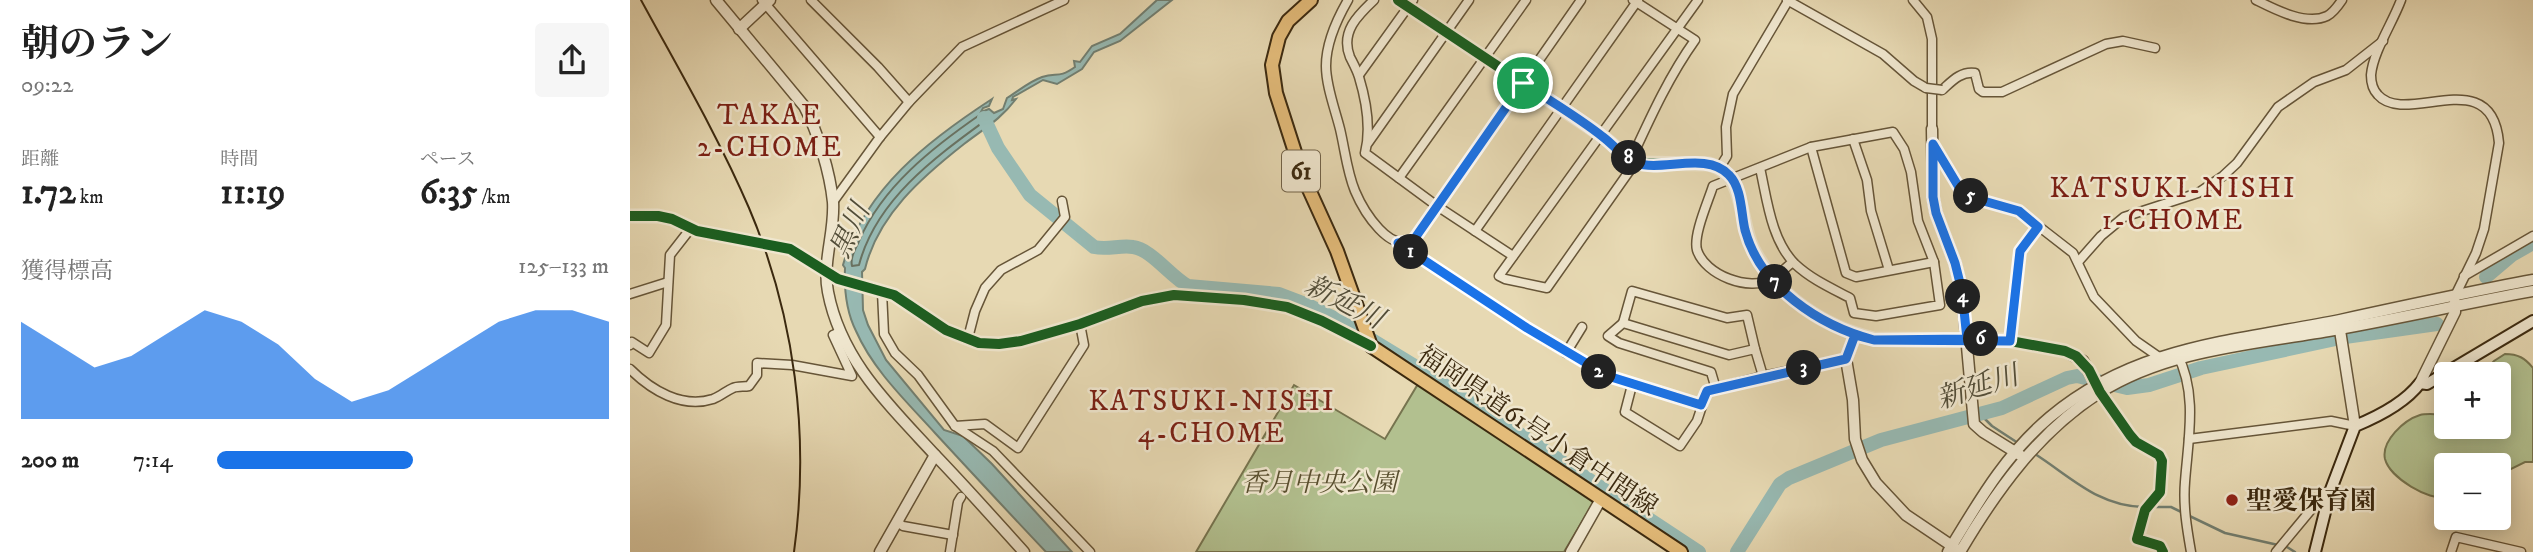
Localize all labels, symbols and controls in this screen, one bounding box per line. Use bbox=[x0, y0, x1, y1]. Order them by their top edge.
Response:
text: 朝のラン bbox=[21, 21, 173, 69]
button: share bbox=[535, 23, 609, 97]
pin bbox=[1493, 53, 1553, 113]
icon: arrive bbox=[1504, 64, 1542, 102]
text: 09:22 bbox=[21, 71, 73, 100]
district label: TAKAE 2-CHOME bbox=[697, 98, 843, 165]
pin: 8 bbox=[1612, 140, 1646, 176]
text: 8 bbox=[1624, 146, 1633, 169]
text: 距離 bbox=[21, 148, 59, 171]
text: 時間 bbox=[220, 148, 258, 171]
text: ペース bbox=[420, 148, 476, 171]
road number: 61 bbox=[1282, 150, 1320, 191]
text: 1.72 bbox=[21, 171, 76, 215]
text: 11:19 bbox=[220, 171, 285, 215]
text: 6:35 bbox=[420, 171, 477, 215]
district label: KATSUKI-NISHI 1-CHOME bbox=[2049, 171, 2297, 238]
pin: 5 bbox=[1954, 178, 1988, 214]
text: 5 bbox=[1966, 184, 1975, 207]
text: km bbox=[76, 186, 103, 209]
text: /km bbox=[477, 186, 510, 209]
water label: 黒川 bbox=[823, 195, 879, 263]
pin: 1 bbox=[1394, 234, 1428, 270]
text: 1 bbox=[1407, 240, 1414, 263]
text: 125–133 m bbox=[518, 252, 609, 281]
text: 獲得標高 bbox=[21, 257, 113, 286]
pin: 7 bbox=[1758, 264, 1792, 300]
water label: 新延川 bbox=[1299, 268, 1392, 338]
text: 7 bbox=[1769, 270, 1780, 293]
pin: 4 bbox=[1946, 280, 1980, 314]
text: 4 bbox=[1957, 285, 1968, 308]
pin: 6 bbox=[1964, 322, 1998, 356]
text: 6 bbox=[1976, 327, 1985, 350]
street label: 福岡県道61号小倉中間線 bbox=[1411, 338, 1664, 524]
pin: 3 bbox=[1786, 350, 1822, 386]
pin: 2 bbox=[1581, 354, 1616, 390]
text: 3 bbox=[1800, 356, 1807, 379]
water label: 新延川 bbox=[1932, 357, 2026, 417]
text: 2 bbox=[1594, 360, 1603, 383]
map controls bbox=[2434, 362, 2511, 530]
button: + bbox=[2434, 362, 2511, 439]
district label: KATSUKI-NISHI 4-CHOME bbox=[1088, 384, 1336, 451]
text: 200 m bbox=[21, 446, 79, 475]
text: 7:14 bbox=[133, 446, 173, 475]
button: − bbox=[2434, 453, 2511, 530]
park label: 香月中央公園 bbox=[1241, 467, 1401, 500]
place label: 聖愛保育園 bbox=[2246, 485, 2376, 518]
marker: 聖愛保育園 bbox=[2224, 492, 2240, 508]

